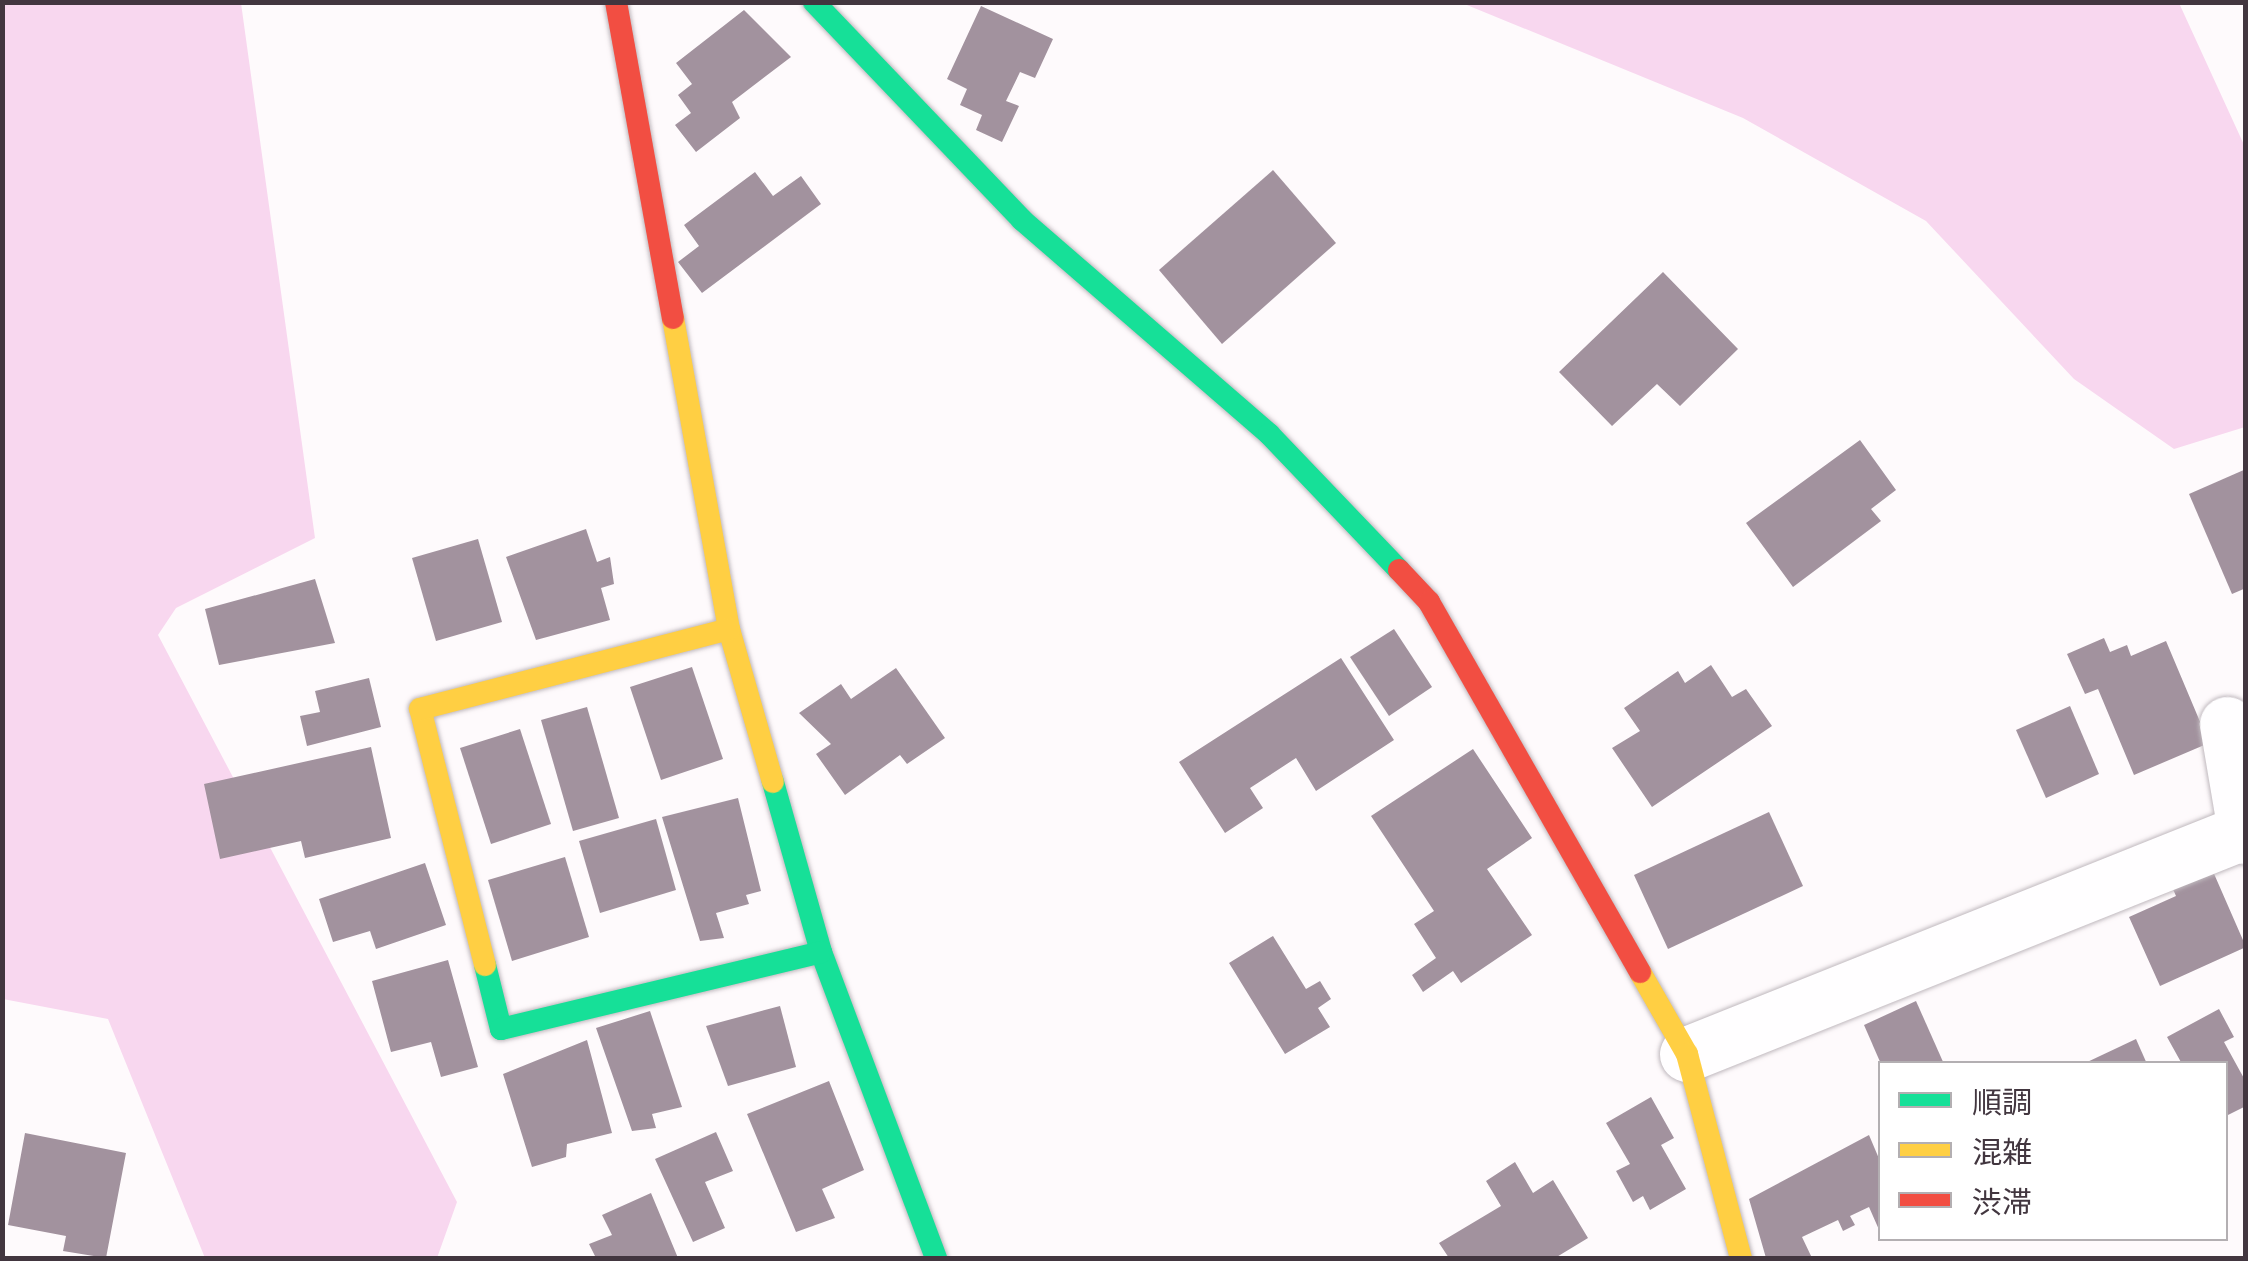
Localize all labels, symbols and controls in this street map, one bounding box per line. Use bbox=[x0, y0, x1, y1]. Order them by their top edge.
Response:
legend bbox=[1878, 1061, 2228, 1241]
text: 順調 bbox=[1972, 1086, 2032, 1119]
text: 混雑 bbox=[1972, 1136, 2032, 1169]
text: 渋滞 bbox=[1972, 1186, 2032, 1219]

